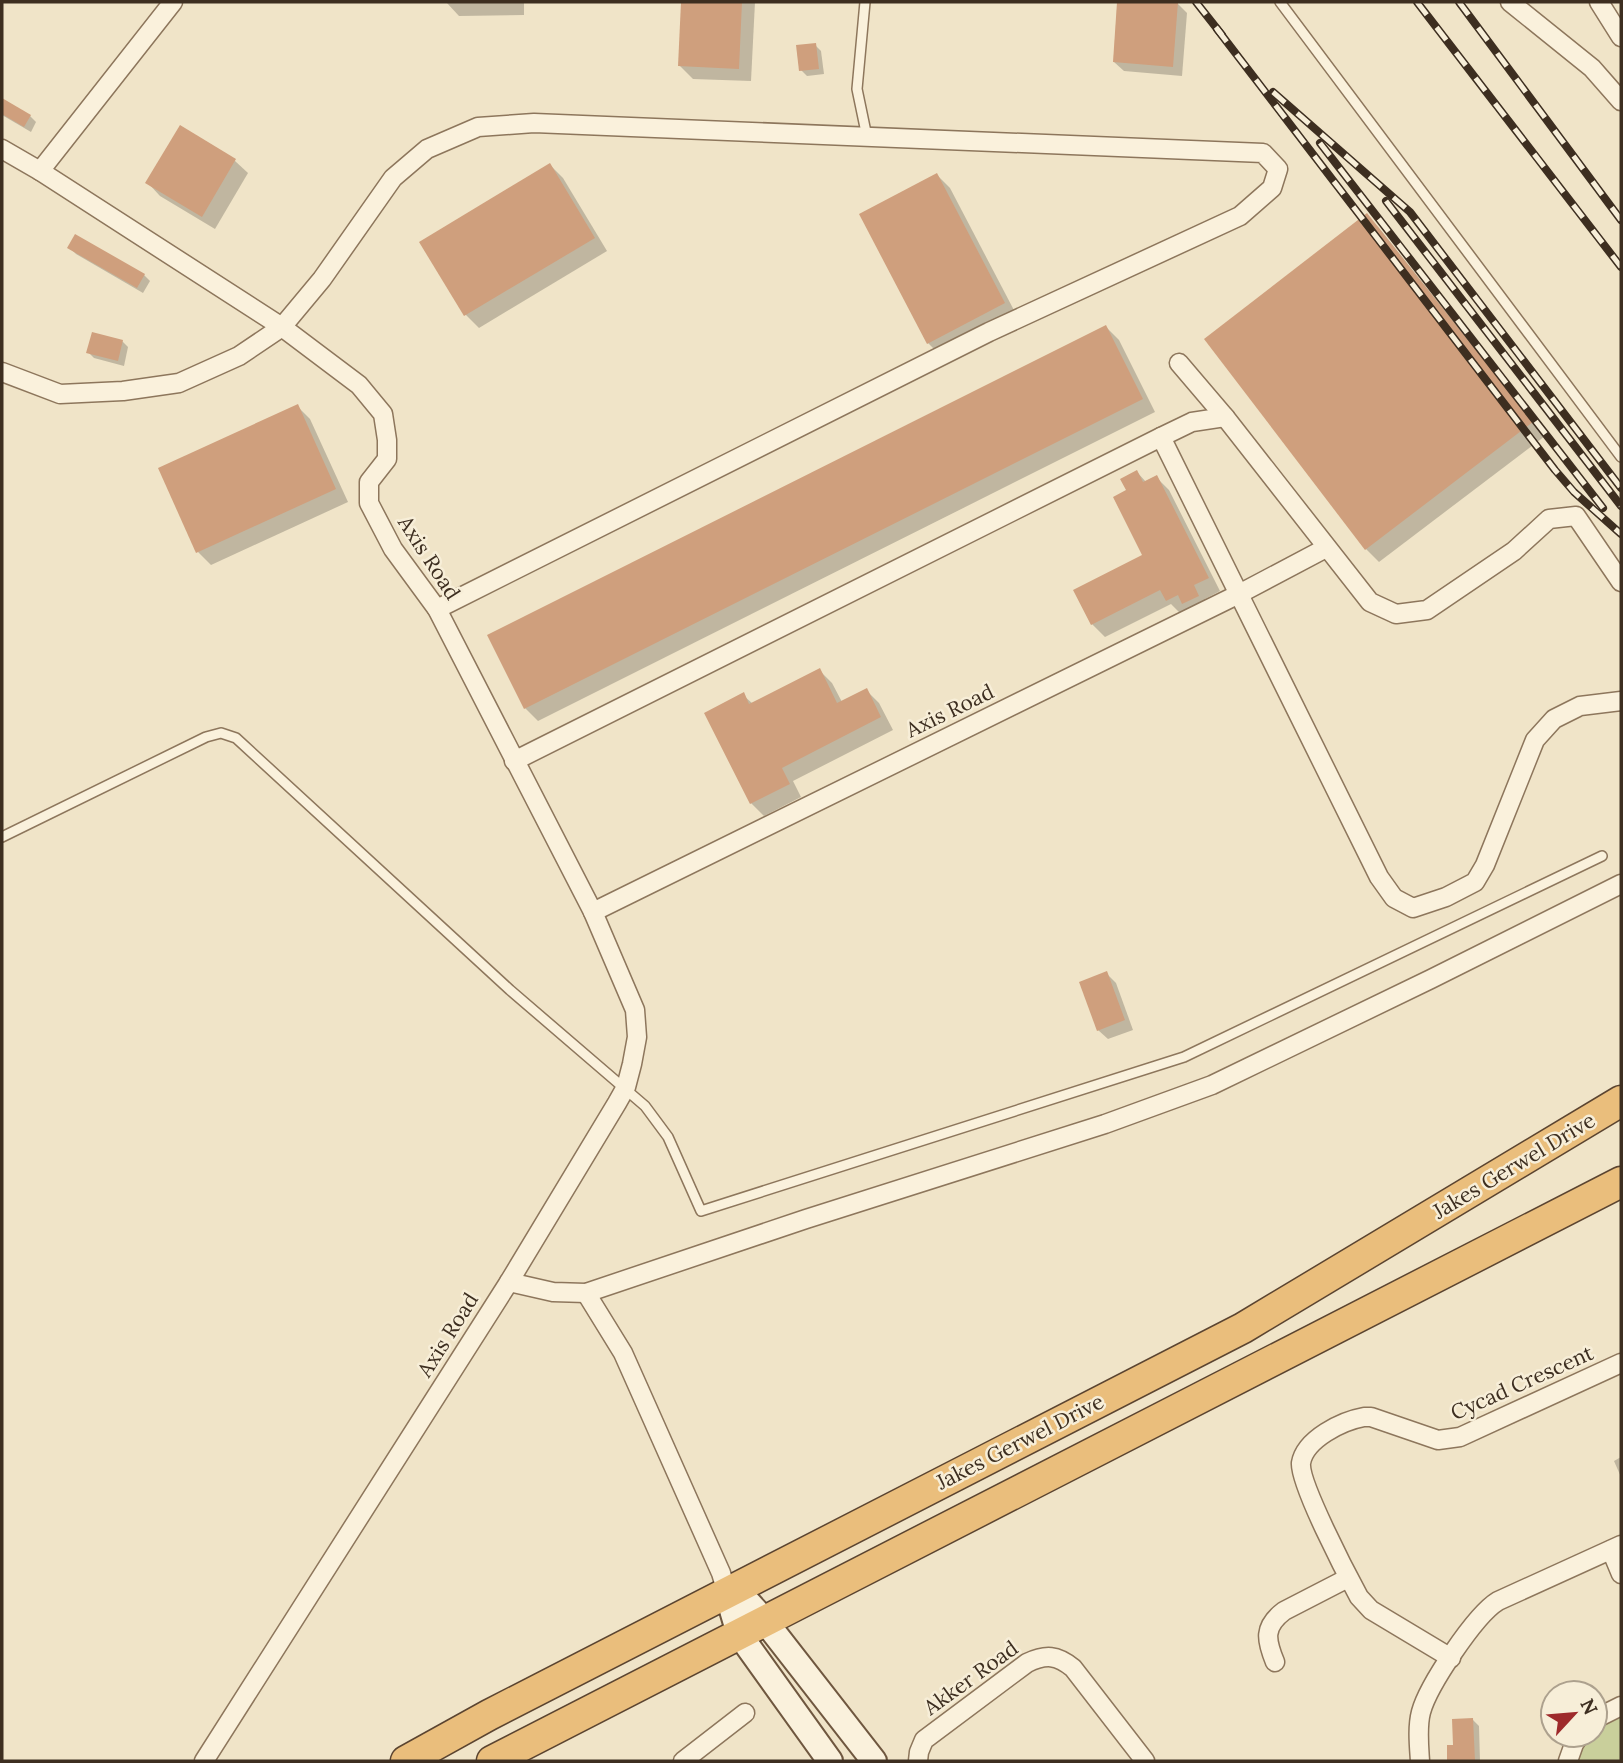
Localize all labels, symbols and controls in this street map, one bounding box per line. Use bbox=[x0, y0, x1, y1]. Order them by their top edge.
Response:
street label: Axis Road bbox=[392, 510, 467, 605]
street label: Axis Road bbox=[900, 678, 998, 744]
street label: Jakes Gerwel Drive bbox=[1427, 1107, 1600, 1225]
street label: Axis Road bbox=[411, 1287, 484, 1383]
street label: Cycad Crescent bbox=[1446, 1339, 1598, 1426]
street label: Jakes Gerwel Drive bbox=[931, 1388, 1108, 1496]
street label: Akker Road bbox=[917, 1634, 1023, 1722]
north arrow bbox=[1539, 1679, 1609, 1749]
text: N bbox=[1575, 1695, 1603, 1719]

